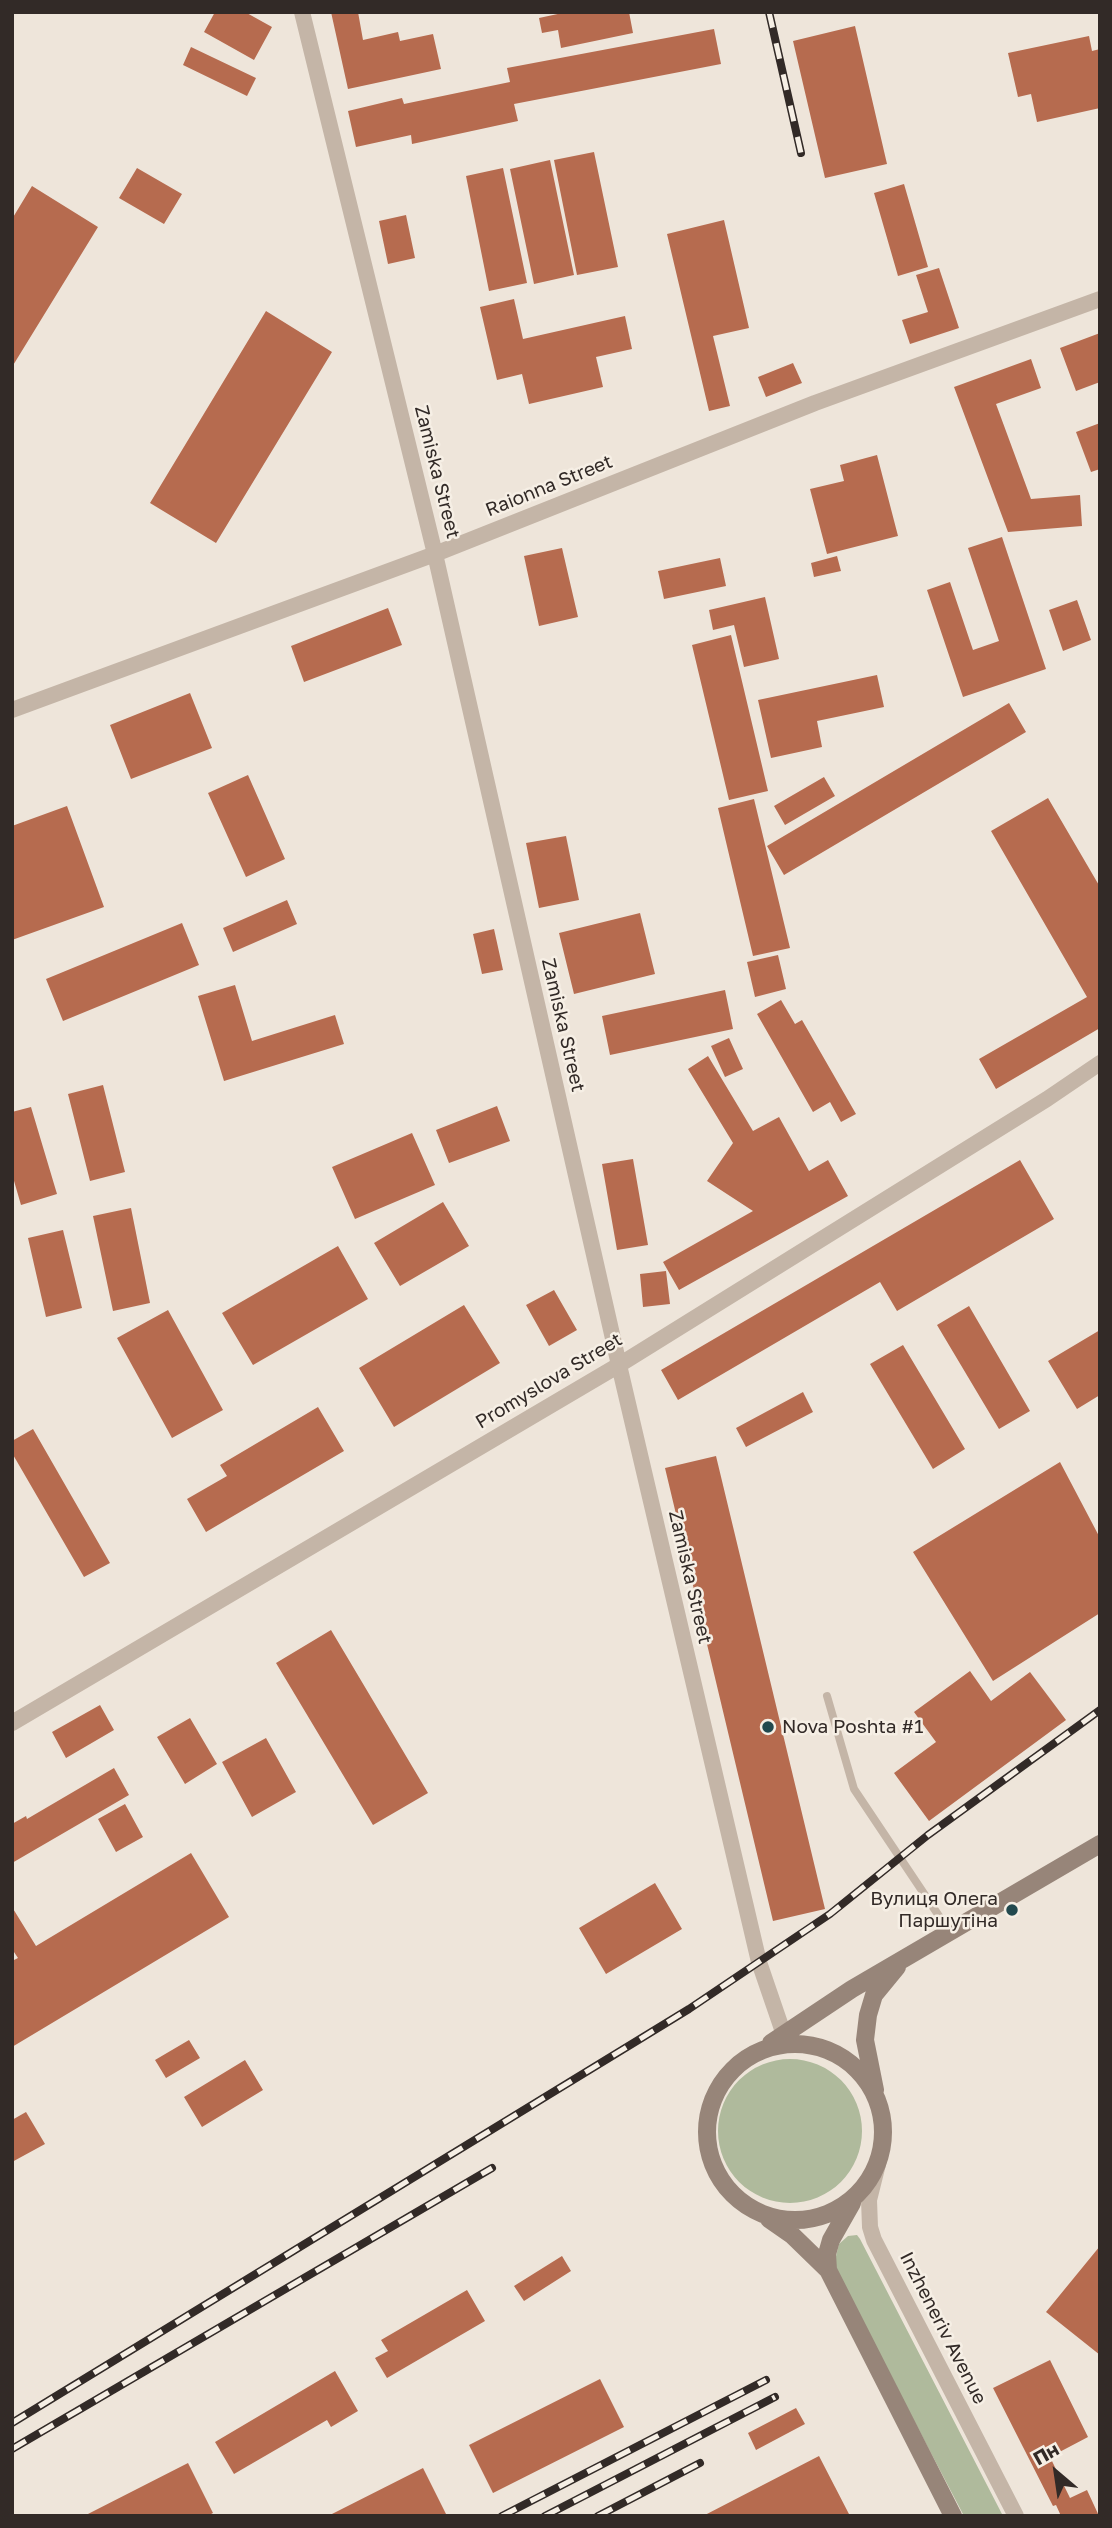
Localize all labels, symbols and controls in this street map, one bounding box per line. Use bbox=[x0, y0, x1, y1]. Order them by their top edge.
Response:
street label: Zamiska Street bbox=[409, 403, 465, 541]
street label: Raionna Street bbox=[482, 450, 616, 522]
street label: Zamiska Street bbox=[537, 956, 589, 1094]
street label: Promyslova Street bbox=[472, 1328, 626, 1434]
street label: Zamiska Street bbox=[664, 1508, 716, 1646]
place label: Nova Poshta #1 bbox=[782, 1716, 923, 1738]
marker: Nova Poshta #1 bbox=[760, 1719, 776, 1735]
place label: Вулиця Олега Паршутіна bbox=[870, 1888, 998, 1932]
marker: Вулиця Олега Паршутіна bbox=[1004, 1902, 1020, 1918]
street label: Inzheneriv Avenue bbox=[895, 2248, 991, 2408]
north arrow bbox=[1021, 2437, 1091, 2507]
text: Пн bbox=[1029, 2437, 1062, 2470]

